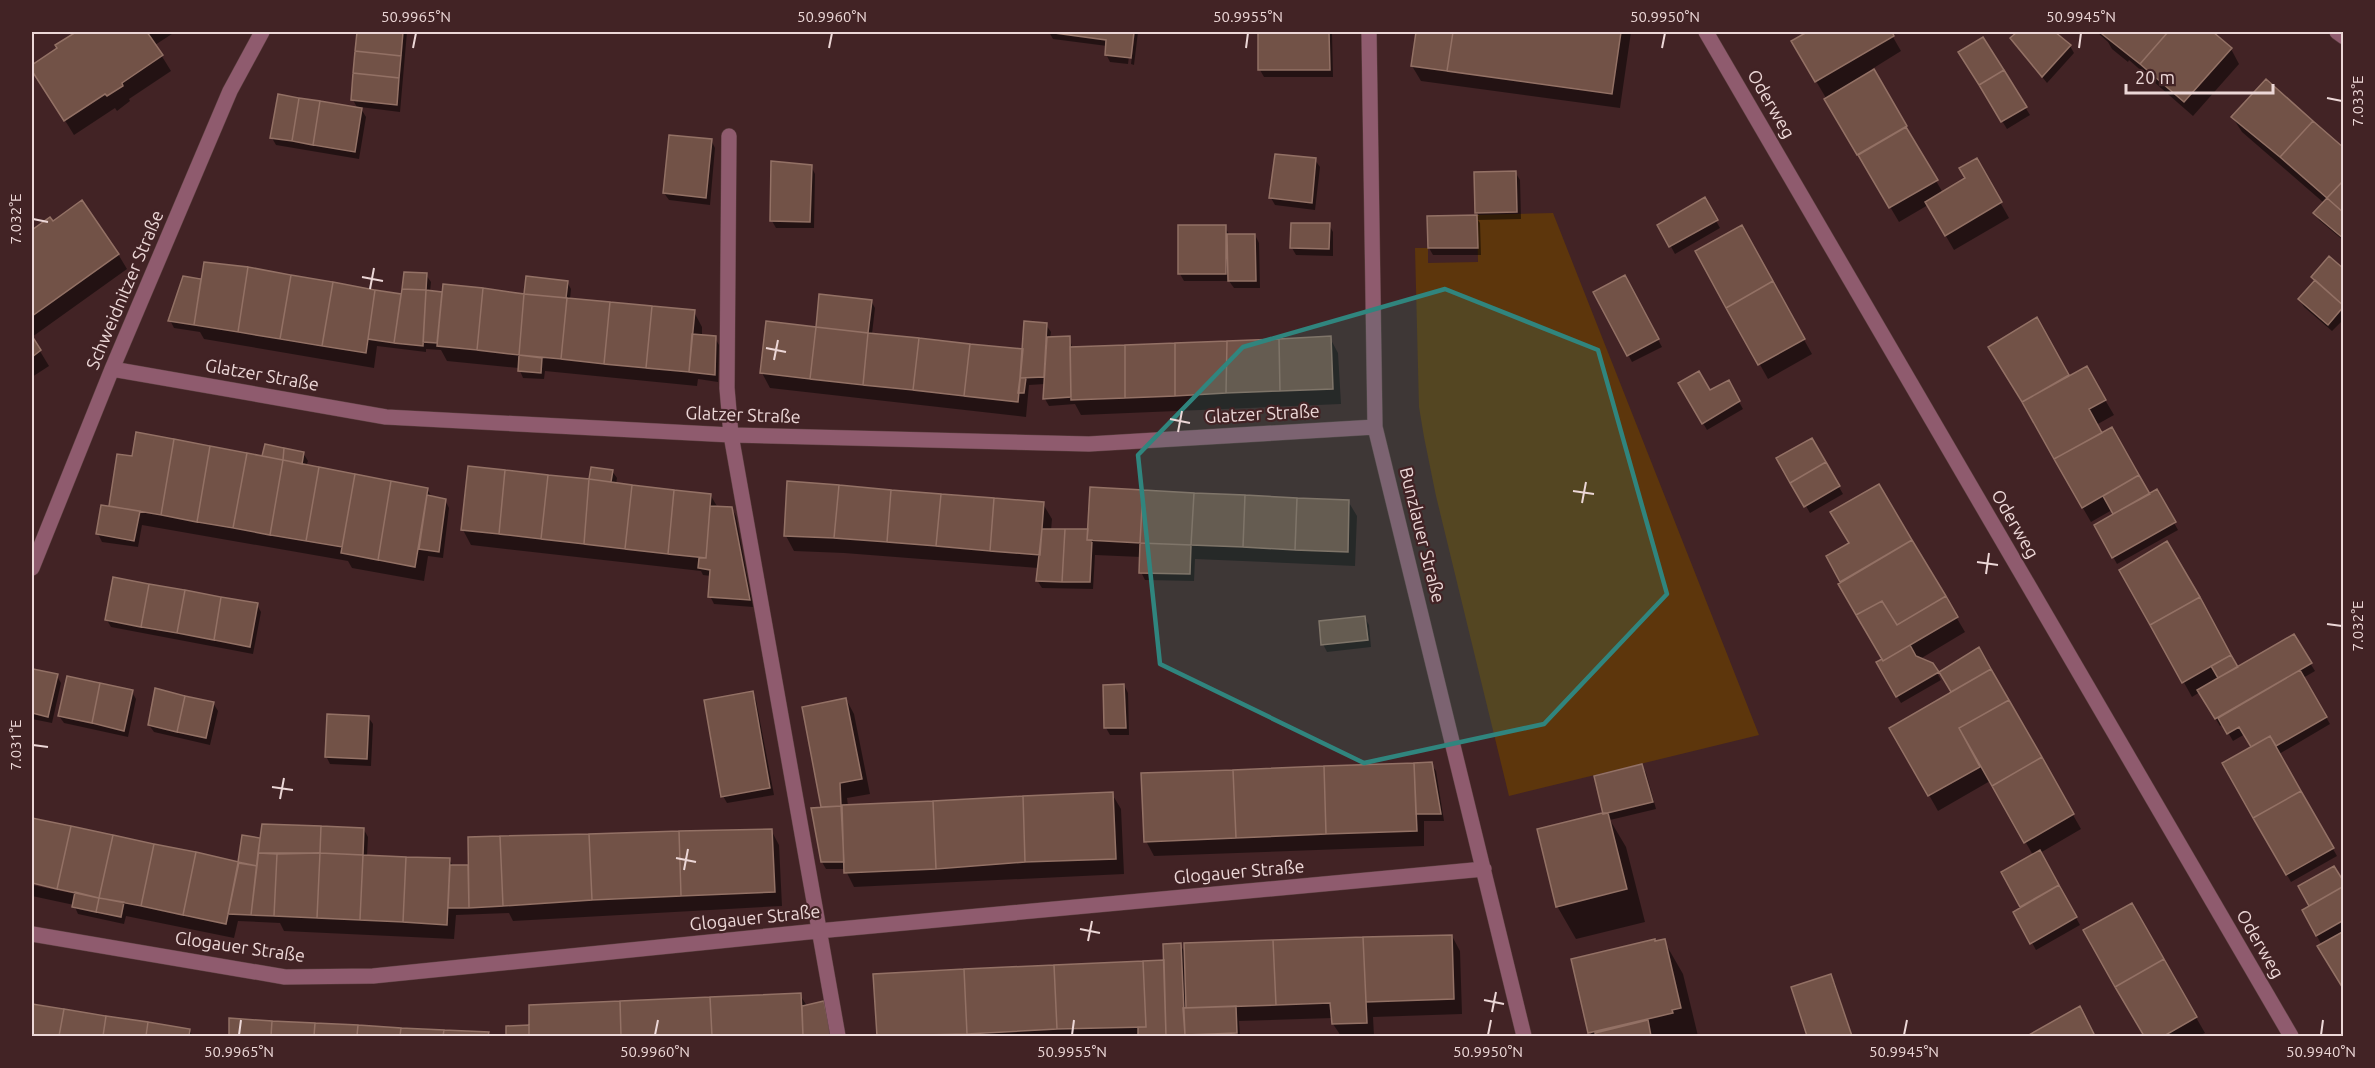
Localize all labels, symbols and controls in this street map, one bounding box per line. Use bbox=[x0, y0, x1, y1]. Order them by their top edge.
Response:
text: 50.9965°N bbox=[381, 8, 451, 25]
text: 50.9960°N bbox=[797, 8, 867, 25]
text: 50.9955°N bbox=[1213, 8, 1283, 25]
text: 50.9950°N bbox=[1630, 8, 1700, 25]
text: 50.9945°N bbox=[2046, 8, 2116, 25]
scale bar bbox=[2126, 57, 2273, 95]
street label: Oderweg bbox=[1744, 66, 1799, 141]
text: 20 m bbox=[2135, 67, 2175, 87]
text: 7.033°E bbox=[2349, 76, 2366, 126]
text: 7.032°E bbox=[7, 194, 24, 244]
street label: Schweidnitzer Straße bbox=[81, 207, 167, 372]
street label: Glatzer Straße bbox=[204, 354, 321, 394]
street label: Glatzer Straße bbox=[1204, 400, 1320, 426]
street label: Glatzer Straße bbox=[685, 402, 801, 426]
street label: Bunzlauer Straße bbox=[1396, 465, 1449, 605]
street label: Oderweg bbox=[1988, 486, 2043, 561]
text: 7.032°E bbox=[2349, 601, 2366, 651]
text: 7.031°E bbox=[7, 720, 24, 770]
street label: Glogauer Straße bbox=[1173, 855, 1305, 887]
street label: Glogauer Straße bbox=[689, 900, 821, 934]
street label: Oderweg bbox=[2233, 906, 2288, 981]
street label: Glogauer Straße bbox=[174, 927, 307, 965]
text: 50.9965°N bbox=[204, 1043, 274, 1060]
text: 50.9960°N bbox=[620, 1043, 690, 1060]
text: 50.9955°N bbox=[1037, 1043, 1107, 1060]
text: 50.9950°N bbox=[1453, 1043, 1523, 1060]
text: 50.9945°N bbox=[1869, 1043, 1939, 1060]
text: 50.9940°N bbox=[2286, 1043, 2356, 1060]

